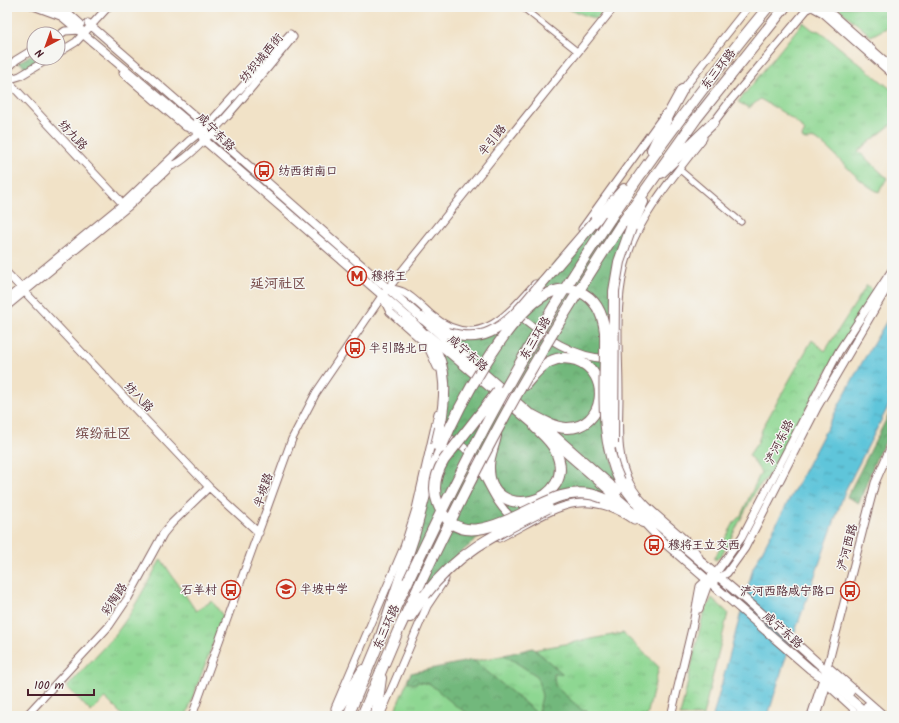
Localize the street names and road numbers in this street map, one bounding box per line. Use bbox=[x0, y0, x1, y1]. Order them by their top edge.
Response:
street label: 纺织城西街 bbox=[235, 29, 288, 87]
street label: 东三环路 bbox=[696, 45, 741, 94]
street label: 咸宁东路 bbox=[192, 109, 239, 156]
street label: 纺九路 bbox=[53, 116, 92, 155]
street label: 半引路 bbox=[474, 120, 511, 160]
street label: 东三环路 bbox=[515, 313, 556, 364]
street label: 咸宁东路 bbox=[443, 330, 492, 376]
street label: 纺八路 bbox=[119, 378, 158, 417]
street label: 浐河东路 bbox=[760, 417, 799, 468]
street label: 半坡路 bbox=[249, 470, 278, 510]
street label: 浐河西路 bbox=[832, 521, 863, 573]
street label: 彩陶路 bbox=[96, 579, 132, 620]
street label: 东三环路 bbox=[368, 601, 405, 653]
street label: 咸宁东路 bbox=[758, 607, 807, 653]

